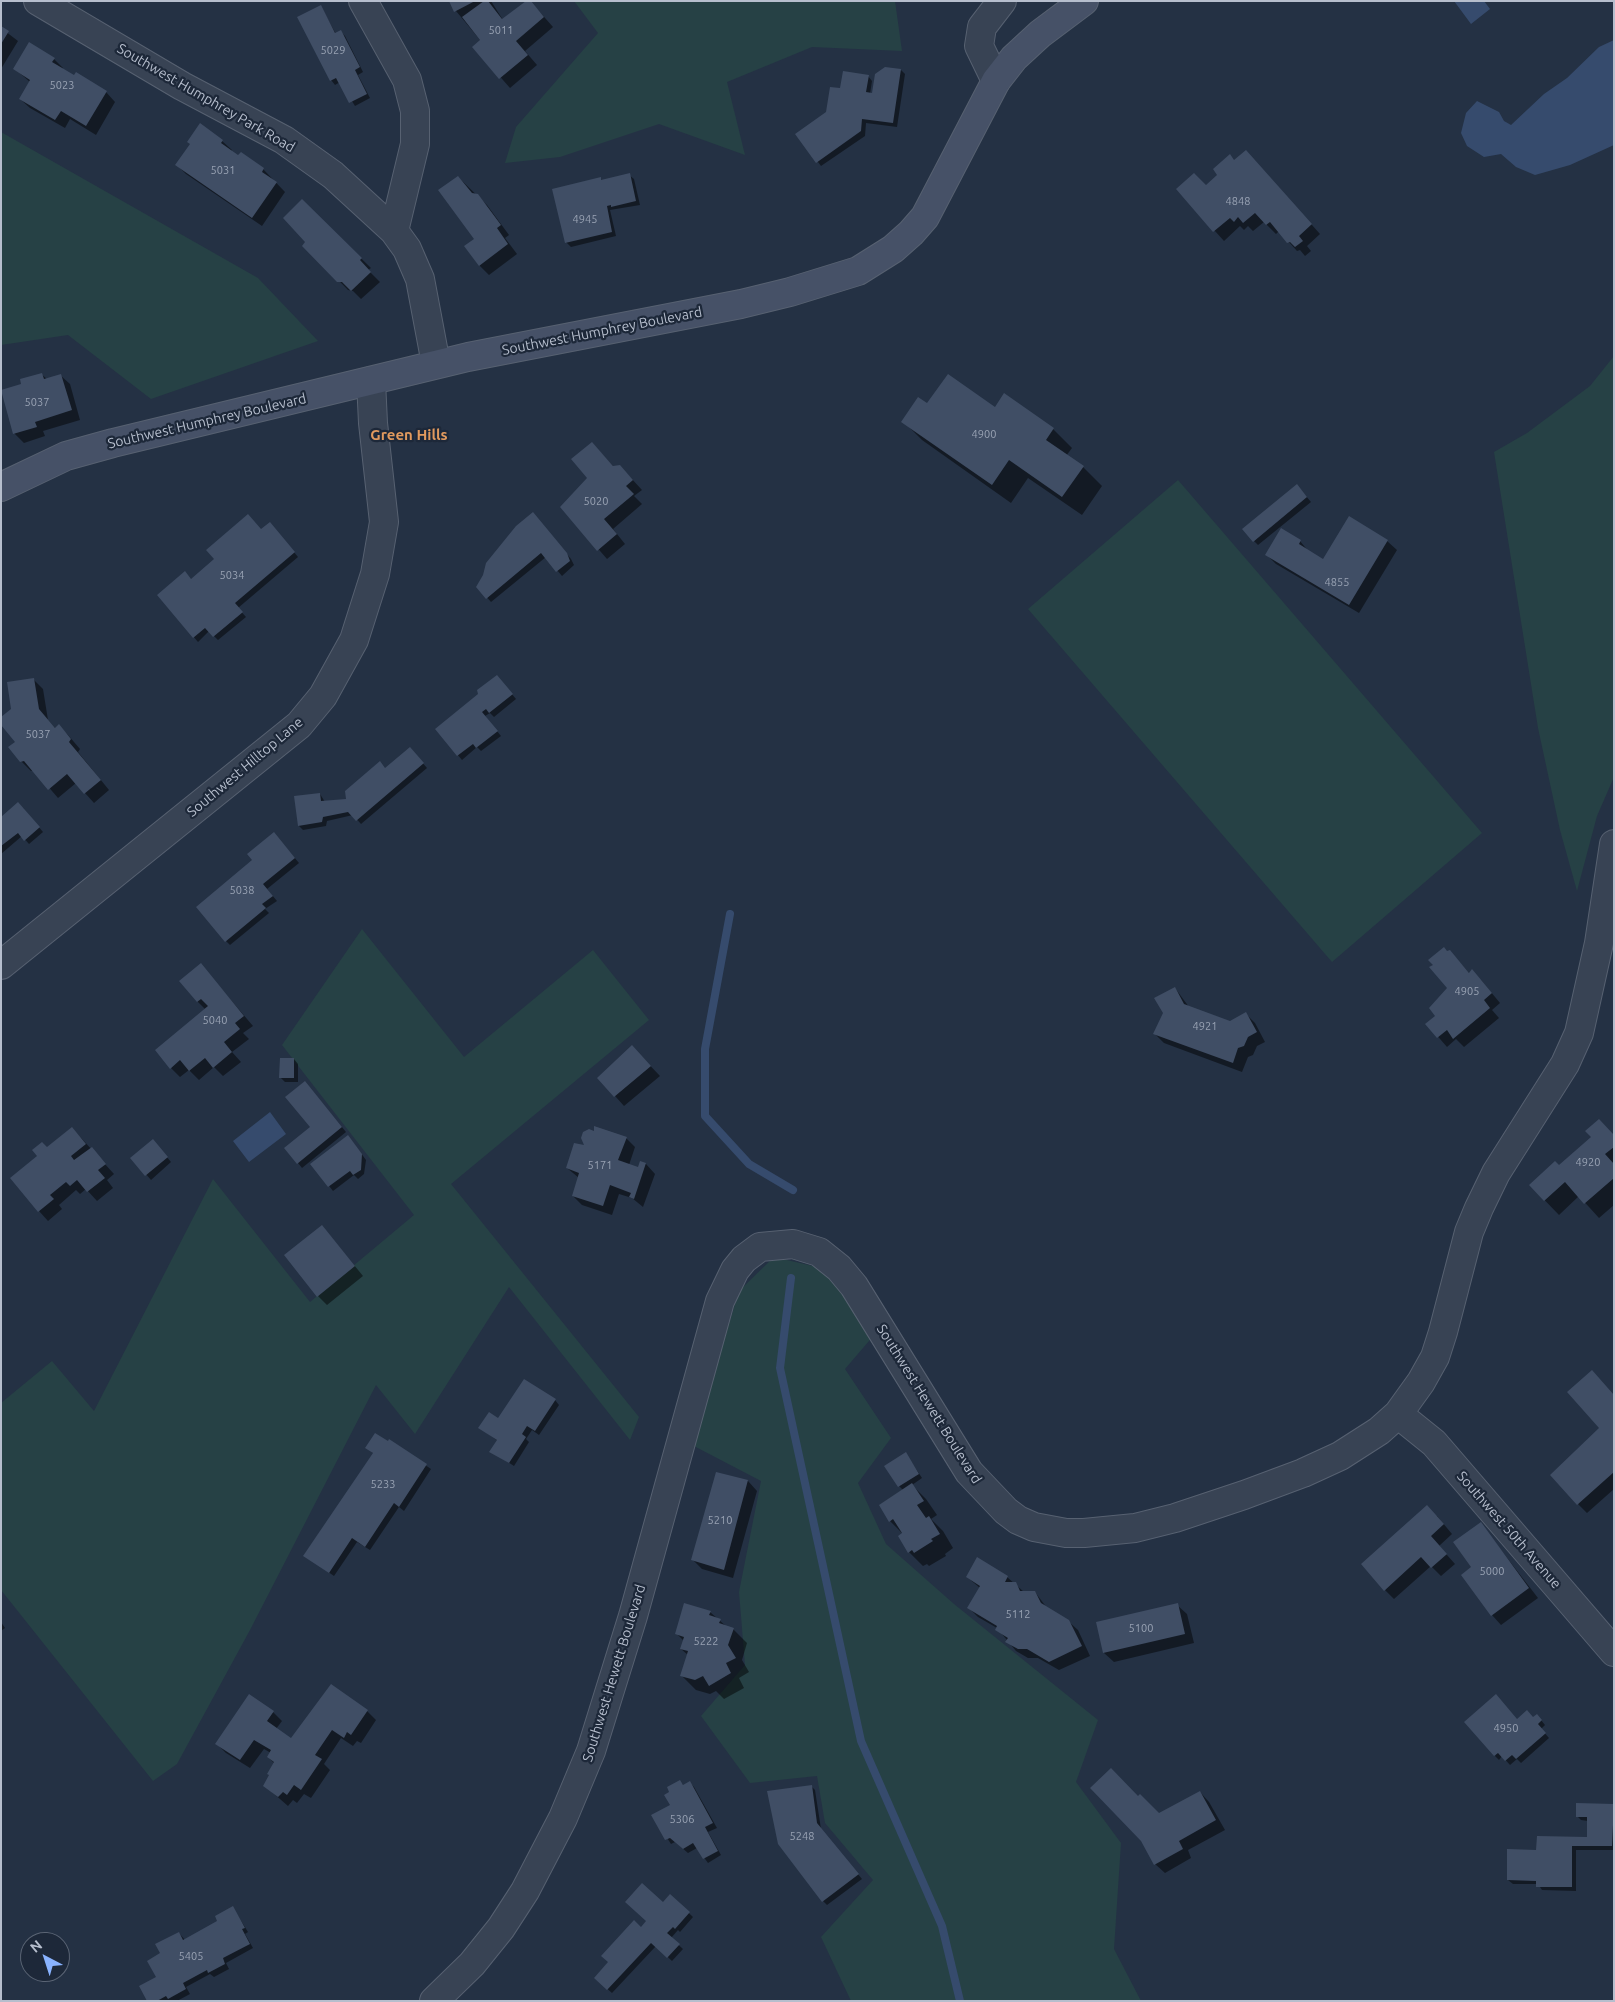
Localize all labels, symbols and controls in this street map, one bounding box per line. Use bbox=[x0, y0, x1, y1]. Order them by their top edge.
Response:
house number: 5011 bbox=[489, 23, 513, 37]
street label: Southwest Humphrey Park Road bbox=[114, 40, 298, 156]
house number: 5029 bbox=[321, 43, 345, 57]
house number: 5023 bbox=[50, 78, 74, 92]
house number: 5031 bbox=[211, 163, 235, 177]
house number: 4848 bbox=[1226, 194, 1250, 208]
house number: 4945 bbox=[573, 212, 597, 226]
street label: Southwest Humphrey Boulevard bbox=[501, 303, 703, 359]
street label: Southwest Humphrey Boulevard bbox=[106, 390, 308, 452]
house number: 5037 bbox=[25, 395, 49, 409]
district label: Green Hills bbox=[370, 426, 448, 444]
house number: 4900 bbox=[972, 427, 996, 441]
house number: 5020 bbox=[584, 494, 608, 508]
house number: 5034 bbox=[220, 568, 244, 582]
house number: 4855 bbox=[1325, 575, 1349, 589]
street label: Southwest Hilltop Lane bbox=[184, 714, 306, 820]
house number: 5037 bbox=[26, 727, 50, 741]
house number: 5038 bbox=[230, 883, 254, 897]
house number: 4905 bbox=[1455, 984, 1479, 998]
house number: 5040 bbox=[203, 1013, 227, 1027]
house number: 4921 bbox=[1193, 1019, 1217, 1033]
house number: 4920 bbox=[1576, 1155, 1600, 1169]
house number: 5171 bbox=[588, 1158, 612, 1172]
street label: Southwest Hewett Boulevard bbox=[873, 1321, 985, 1487]
street label: Southwest 50th Avenue bbox=[1453, 1468, 1565, 1592]
house number: 5233 bbox=[371, 1477, 395, 1491]
house number: 5210 bbox=[708, 1513, 732, 1527]
house number: 5000 bbox=[1480, 1564, 1504, 1578]
street label: Southwest Hewett Boulevard bbox=[579, 1582, 649, 1764]
house number: 5112 bbox=[1006, 1607, 1030, 1621]
house number: 5100 bbox=[1129, 1621, 1153, 1635]
house number: 5222 bbox=[694, 1634, 718, 1648]
house number: 4950 bbox=[1494, 1721, 1518, 1735]
house number: 5306 bbox=[670, 1812, 694, 1826]
house number: 5248 bbox=[790, 1829, 814, 1843]
north arrow bbox=[20, 1932, 70, 1982]
text: N bbox=[27, 1937, 45, 1956]
house number: 5405 bbox=[179, 1949, 203, 1963]

